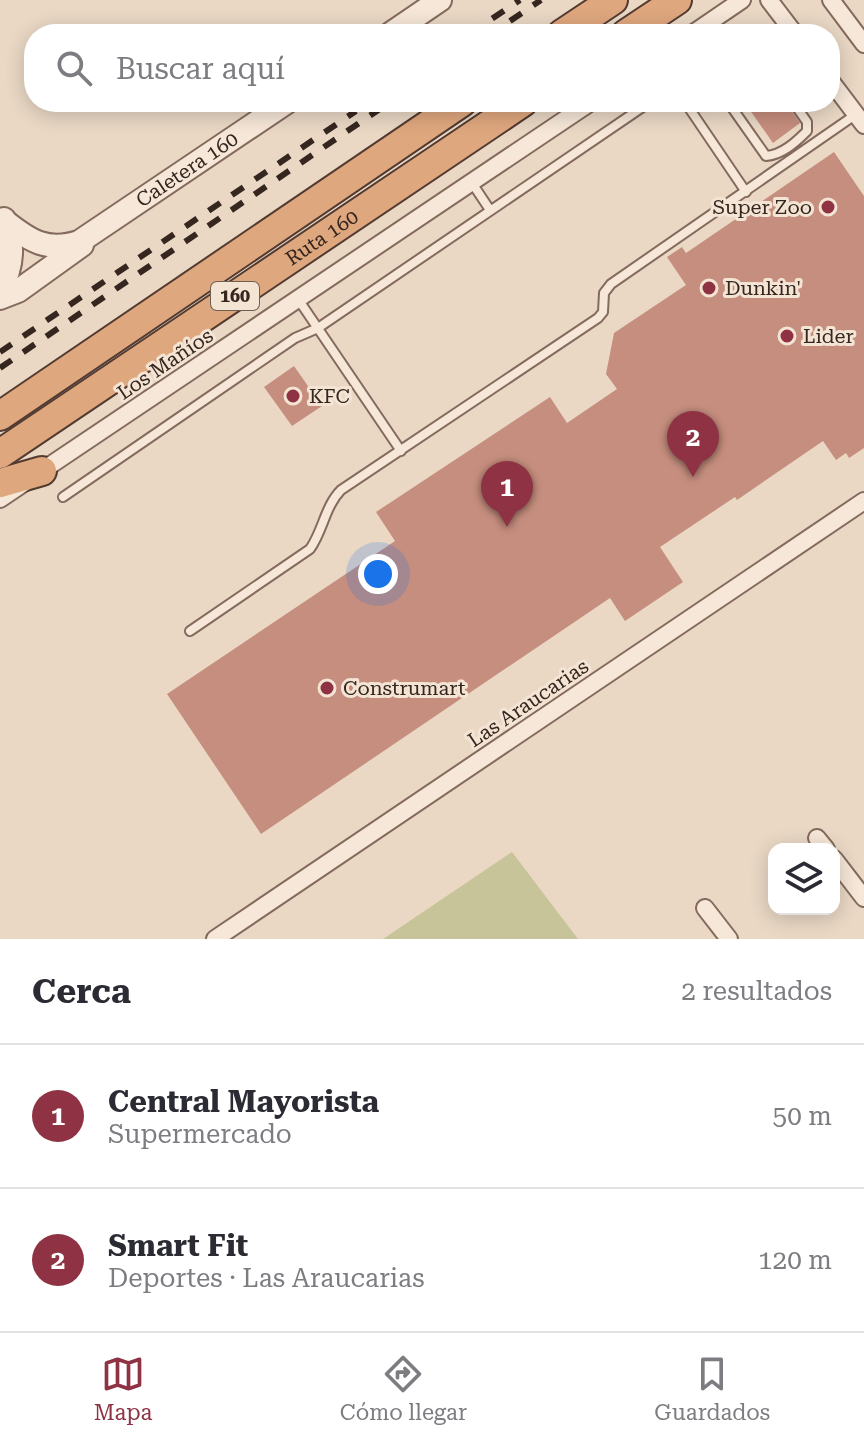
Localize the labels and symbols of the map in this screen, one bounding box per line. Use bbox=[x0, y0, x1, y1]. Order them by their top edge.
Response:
street label: Caletera 160 bbox=[131, 126, 243, 212]
place label: Super Zoo bbox=[713, 195, 812, 219]
marker: Super Zoo bbox=[819, 198, 837, 216]
street label: Ruta 160 bbox=[281, 204, 363, 270]
place label: Dunkin' bbox=[725, 276, 801, 300]
marker: Dunkin' bbox=[700, 279, 718, 297]
road number: 160 bbox=[211, 282, 259, 310]
street label: Los Mañíos bbox=[113, 323, 217, 405]
place label: Lider bbox=[803, 324, 854, 348]
marker: Lider bbox=[778, 327, 796, 345]
place label: KFC bbox=[309, 384, 350, 408]
marker: KFC bbox=[284, 387, 302, 405]
pin: 2 bbox=[667, 411, 719, 477]
pin: 1 bbox=[481, 461, 533, 527]
your location bbox=[358, 554, 398, 594]
street label: Las Araucarias bbox=[463, 654, 593, 752]
place label: Construmart bbox=[343, 676, 466, 700]
marker: Construmart bbox=[318, 679, 336, 697]

